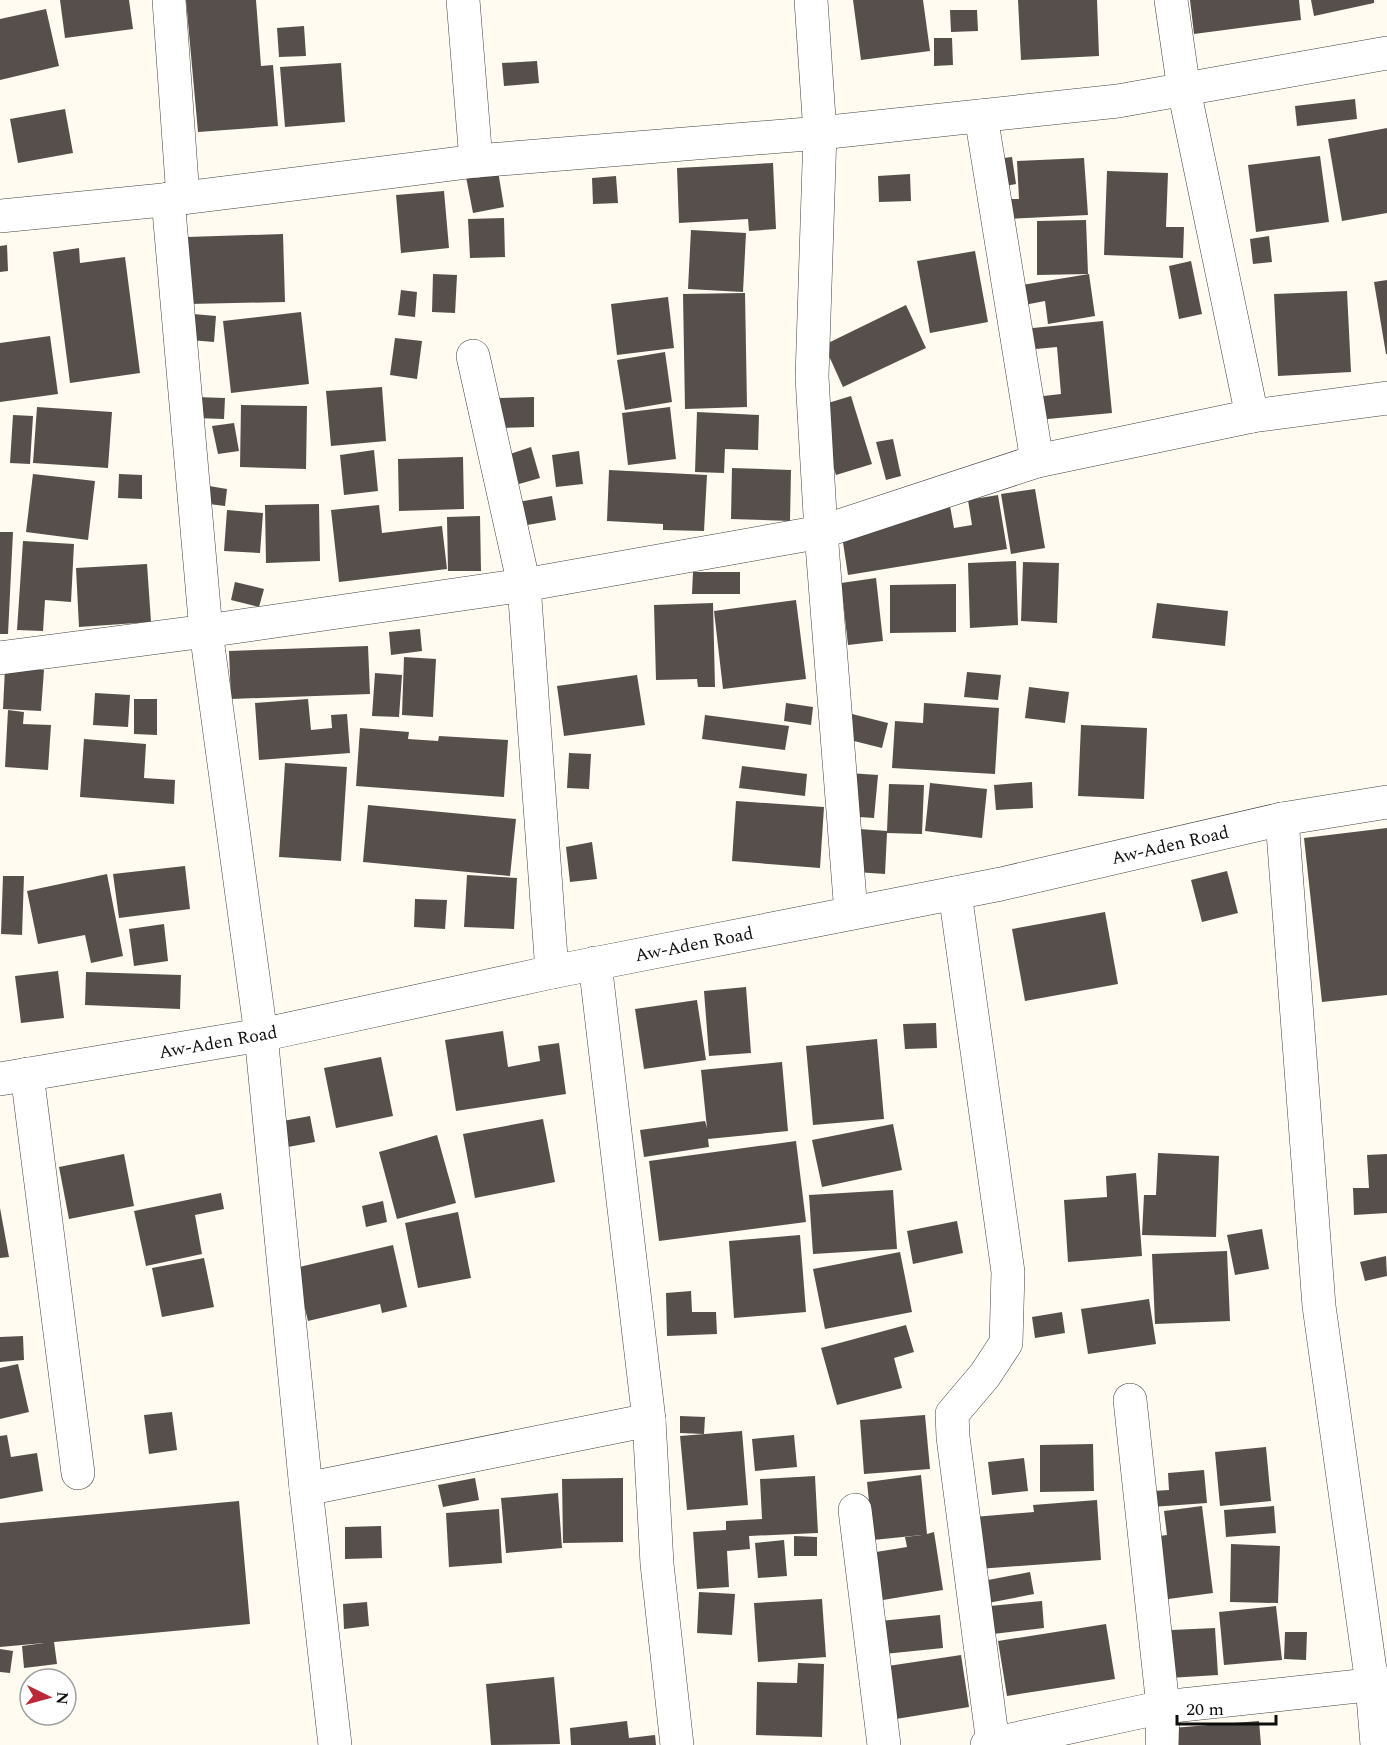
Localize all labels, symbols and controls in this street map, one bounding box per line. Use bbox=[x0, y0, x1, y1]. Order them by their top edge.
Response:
street label: Aw-Aden Road bbox=[1109, 819, 1232, 872]
street label: Aw-Aden Road bbox=[633, 920, 756, 969]
street label: Aw-Aden Road bbox=[157, 1019, 280, 1066]
north arrow bbox=[18, 1667, 78, 1727]
scale bar bbox=[1177, 1688, 1276, 1726]
text: N bbox=[49, 1691, 74, 1706]
text: 20 m bbox=[1186, 1696, 1224, 1723]

